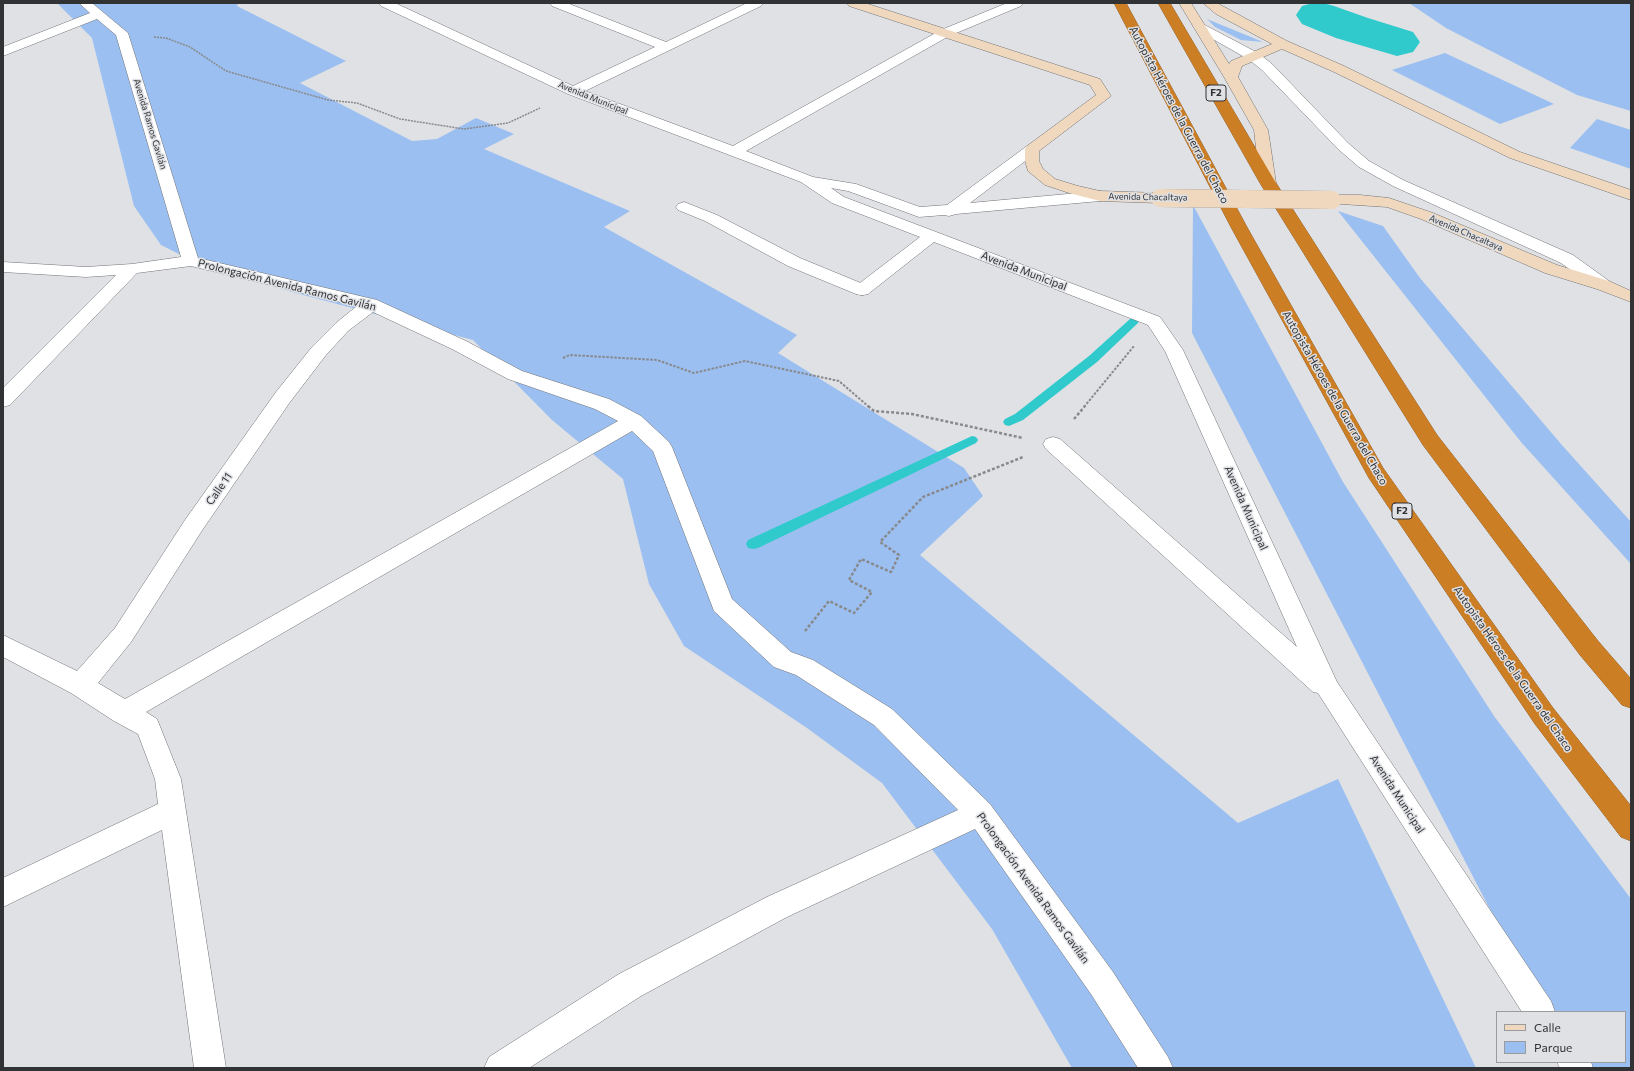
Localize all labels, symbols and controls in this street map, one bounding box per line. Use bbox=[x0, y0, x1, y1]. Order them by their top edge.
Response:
street label: Autopista Héroes de la Guerra del Chaco bbox=[1126, 24, 1232, 206]
street label: Avenida Ramos Gavilán bbox=[131, 77, 169, 171]
street label: Avenida Municipal bbox=[557, 79, 629, 117]
road number: F2 bbox=[1206, 85, 1226, 101]
street label: Avenida Chacaltaya bbox=[1108, 191, 1188, 203]
street label: Avenida Chacaltaya bbox=[1427, 213, 1505, 253]
street label: Avenida Municipal bbox=[979, 249, 1069, 293]
street label: Prolongación Avenida Ramos Gavilán bbox=[197, 256, 377, 314]
street label: Autopista Héroes de la Guerra del Chaco bbox=[1279, 308, 1391, 488]
street label: Avenida Municipal bbox=[1221, 464, 1271, 552]
street label: Calle 11 bbox=[203, 470, 235, 508]
road number: F2 bbox=[1392, 503, 1412, 519]
street label: Autopista Héroes de la Guerra del Chaco bbox=[1450, 584, 1576, 754]
street label: Avenida Municipal bbox=[1367, 752, 1427, 836]
street label: Prolongación Avenida Ramos Gavilán bbox=[974, 810, 1092, 966]
legend bbox=[1496, 1011, 1626, 1063]
text: Calle bbox=[1534, 1020, 1561, 1034]
text: Parque bbox=[1534, 1040, 1572, 1054]

